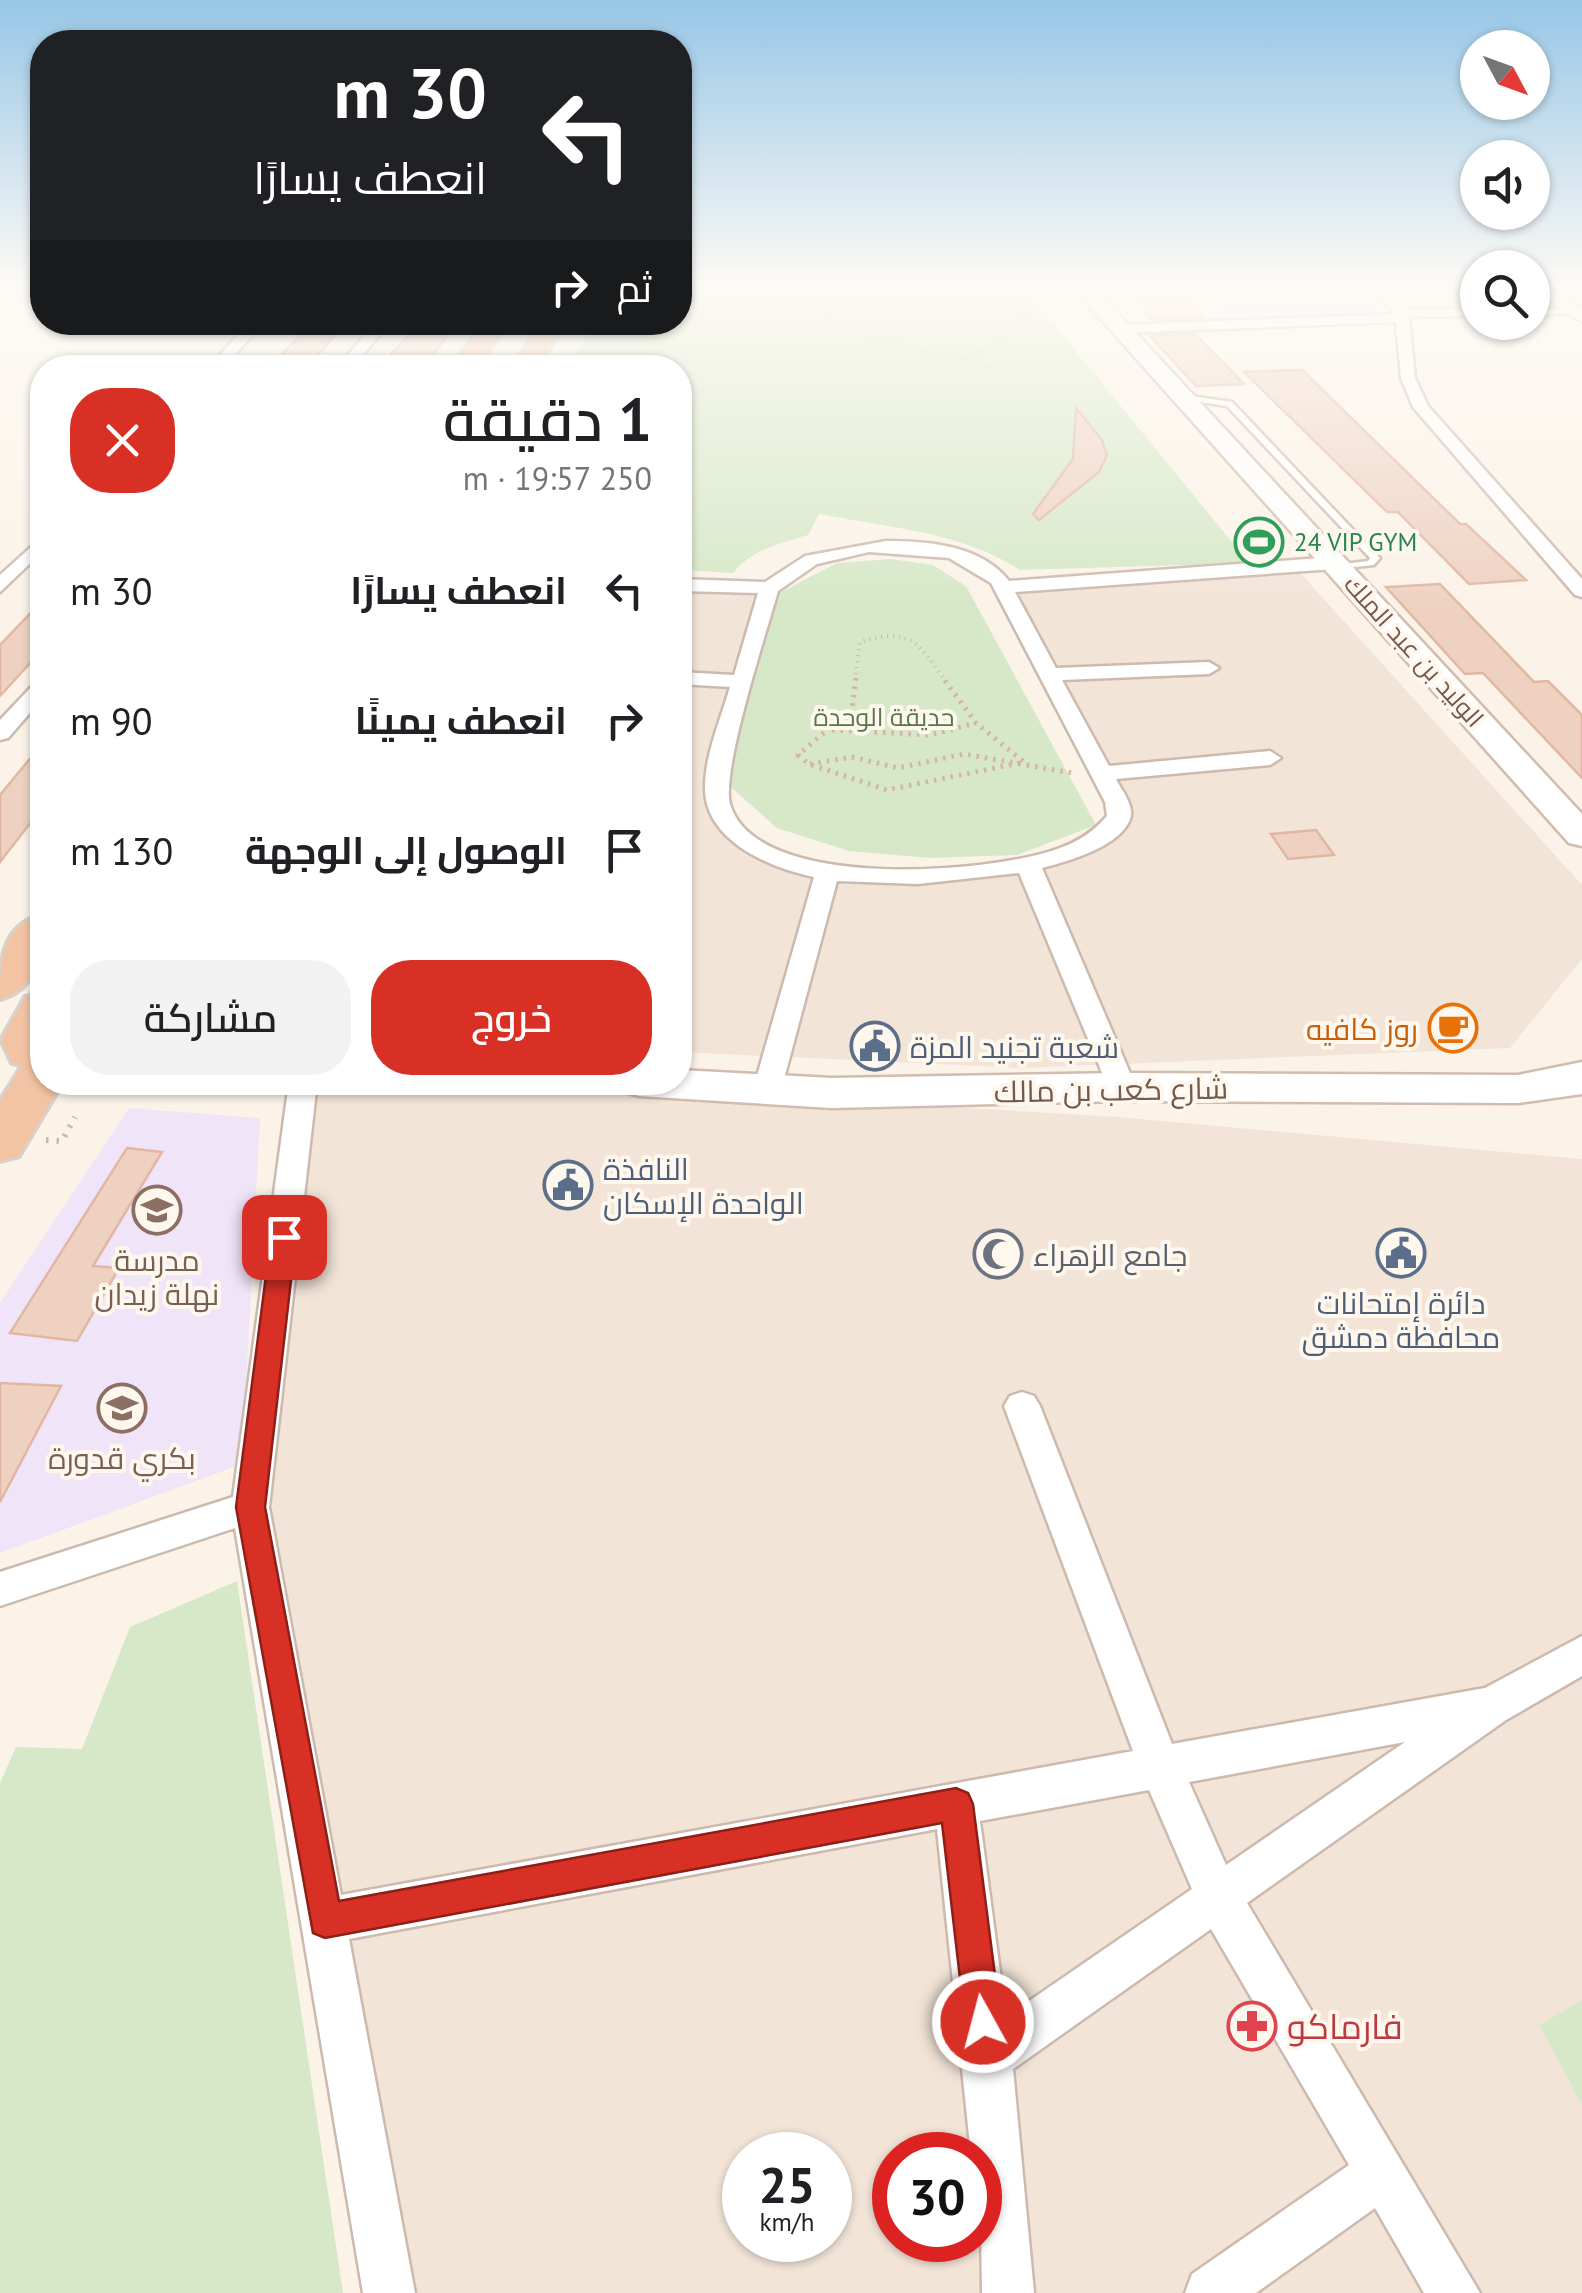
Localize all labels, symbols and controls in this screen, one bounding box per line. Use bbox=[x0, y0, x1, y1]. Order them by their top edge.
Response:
north arrow bbox=[1460, 30, 1550, 120]
map controls bbox=[1460, 30, 1550, 340]
text: 30 m bbox=[334, 47, 487, 137]
icon: left bbox=[522, 70, 652, 200]
button: sound bbox=[1460, 140, 1550, 230]
text: انعطف يسارًا bbox=[253, 148, 487, 206]
button: search bbox=[1460, 250, 1550, 340]
icon: right bbox=[542, 260, 597, 315]
text: ثم bbox=[617, 263, 652, 312]
text: 1 دقيقة bbox=[443, 380, 652, 458]
button: close bbox=[70, 388, 175, 493]
text: 250 m · 19:57 bbox=[463, 457, 652, 499]
sports icon: 24 VIP GYM bbox=[1233, 516, 1285, 568]
place label: 24 VIP GYM bbox=[1294, 526, 1417, 558]
icon: left bbox=[597, 563, 652, 618]
text: انعطف يسارًا bbox=[350, 565, 567, 614]
text: 30 m bbox=[70, 566, 152, 615]
street label: الوليد بن عبد الملك bbox=[1337, 568, 1491, 734]
icon: right bbox=[597, 693, 652, 748]
text: انعطف يمينًا bbox=[355, 695, 567, 744]
text: 90 m bbox=[70, 696, 152, 745]
park label: حديقة الوحدة bbox=[814, 701, 954, 733]
icon: arrive bbox=[597, 823, 652, 878]
text: الوصول إلى الوجهة bbox=[245, 825, 567, 874]
text: 130 m bbox=[70, 826, 173, 875]
button: مشاركة bbox=[70, 960, 351, 1075]
button: خروج bbox=[371, 960, 652, 1075]
cafe icon: روز كافيه bbox=[1427, 1002, 1479, 1054]
place label: روز كافيه bbox=[1306, 1009, 1418, 1048]
public building icon: شعبة تجنيد المزة bbox=[849, 1020, 901, 1072]
place label: شعبة تجنيد المزة bbox=[910, 1027, 1119, 1066]
street label: شارع كعب بن مالك bbox=[994, 1067, 1229, 1113]
place label: النافذة الواحدة الإسكان bbox=[603, 1149, 804, 1222]
public building icon: النافذة الواحدة الإسكان bbox=[542, 1159, 594, 1211]
school or university icon: مدرسة نهلة زيدان bbox=[131, 1184, 183, 1236]
pin bbox=[242, 1195, 327, 1280]
icon: arrive bbox=[257, 1210, 312, 1265]
public building icon: دائرة إمتحانات محافظة دمشق bbox=[1375, 1227, 1427, 1279]
mosque icon: جامع الزهراء bbox=[972, 1228, 1024, 1280]
place label: جامع الزهراء bbox=[1033, 1235, 1187, 1276]
place label: مدرسة نهلة زيدان bbox=[95, 1240, 219, 1313]
place label: دائرة إمتحانات محافظة دمشق bbox=[1302, 1283, 1500, 1356]
school or university icon: بكري قدورة bbox=[96, 1382, 148, 1434]
place label: بكري قدورة bbox=[48, 1438, 196, 1482]
position arrow bbox=[931, 1970, 1035, 2074]
pharmacy icon: فارماكو bbox=[1226, 2000, 1278, 2052]
place label: فارماكو bbox=[1287, 2003, 1403, 2049]
speed limit sign: 30 bbox=[872, 2132, 1002, 2262]
text: 25 bbox=[759, 2152, 815, 2217]
text: km/h bbox=[760, 2206, 814, 2238]

